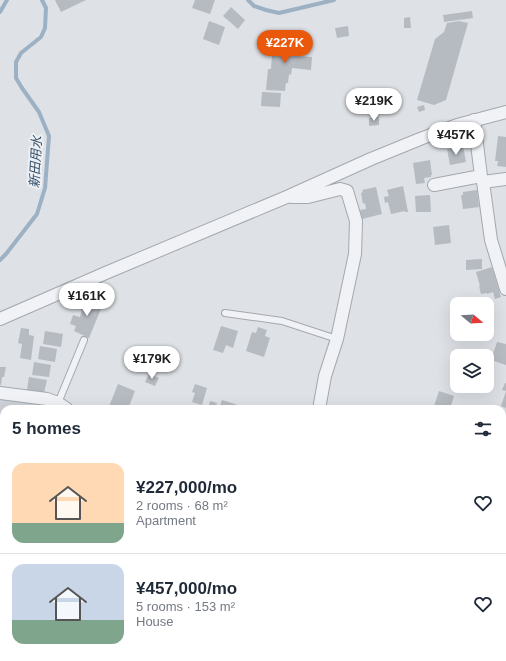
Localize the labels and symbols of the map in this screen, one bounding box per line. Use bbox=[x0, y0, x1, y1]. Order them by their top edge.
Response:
pin: ¥227K bbox=[257, 30, 313, 64]
pin: ¥219K bbox=[346, 88, 402, 122]
pin: ¥457K bbox=[428, 122, 484, 156]
water label: 新田用水 bbox=[27, 134, 44, 188]
pin: ¥161K bbox=[59, 283, 115, 317]
north arrow bbox=[450, 297, 494, 341]
pin: ¥179K bbox=[124, 346, 180, 380]

